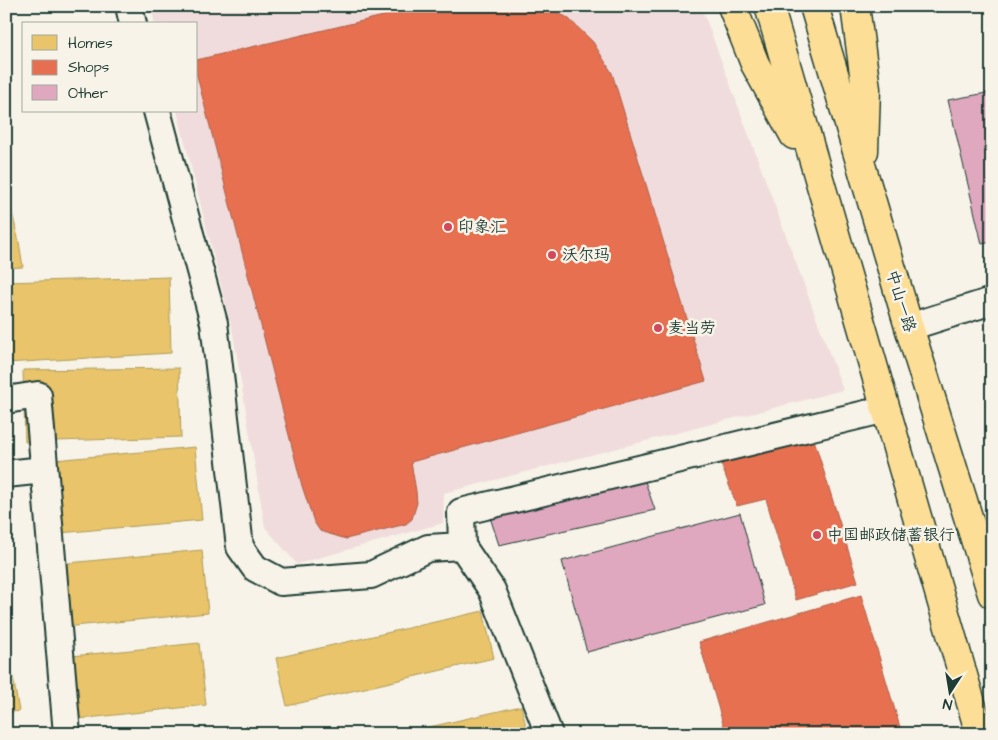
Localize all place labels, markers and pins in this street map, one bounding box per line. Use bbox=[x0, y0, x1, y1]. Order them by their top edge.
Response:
place label: 印象汇 bbox=[458, 216, 506, 238]
marker: 印象汇 bbox=[442, 221, 454, 233]
place label: 沃尔玛 bbox=[562, 244, 610, 266]
marker: 沃尔玛 bbox=[546, 249, 558, 261]
place label: 麦当劳 bbox=[668, 317, 716, 339]
marker: 麦当劳 bbox=[652, 322, 664, 334]
place label: 中国邮政储蓄银行 bbox=[827, 524, 955, 546]
marker: 中国邮政储蓄银行 bbox=[811, 529, 823, 541]

